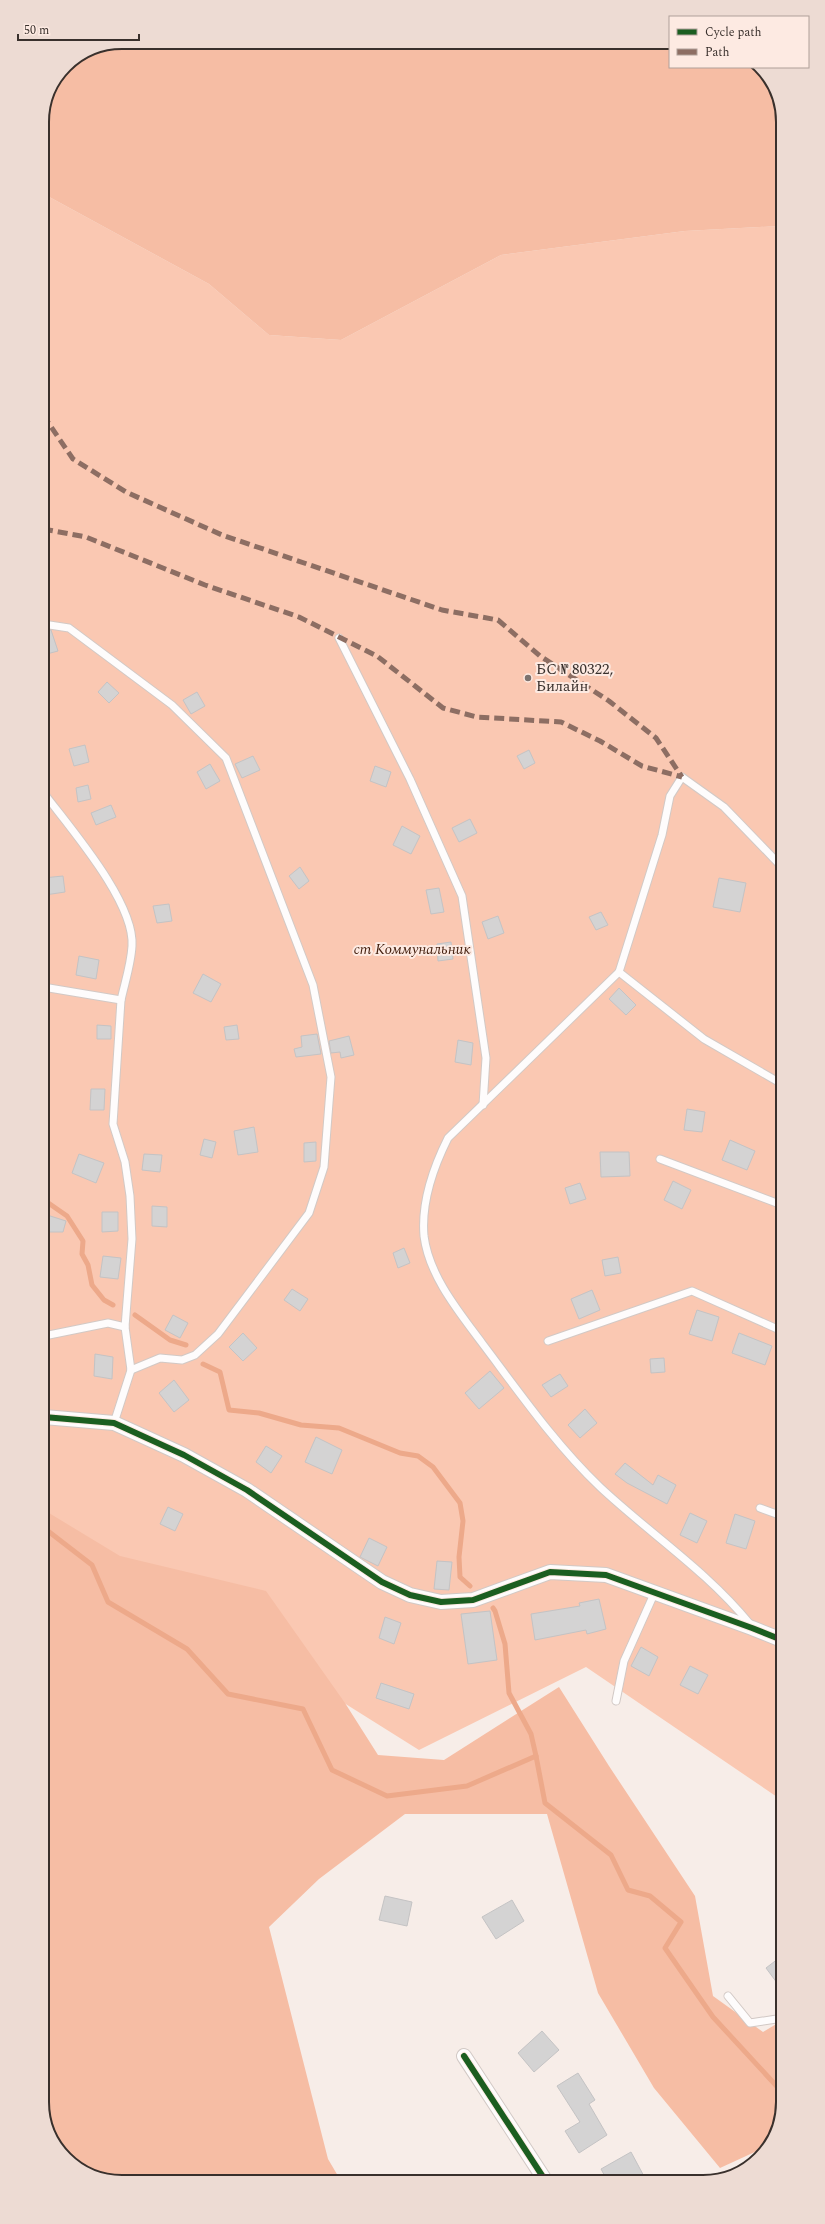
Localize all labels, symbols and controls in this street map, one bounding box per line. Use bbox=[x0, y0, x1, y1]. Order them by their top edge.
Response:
scale bar bbox=[18, 16, 139, 42]
legend bbox=[669, 16, 809, 68]
text: 50 m bbox=[24, 21, 49, 40]
text: Cycle path bbox=[705, 23, 762, 42]
text: Path bbox=[705, 43, 730, 62]
place label: БС № 80322, Билайн bbox=[536, 658, 614, 698]
marker: БС № 80322, Билайн bbox=[523, 673, 533, 683]
park label: ст Коммунальник bbox=[353, 938, 471, 961]

